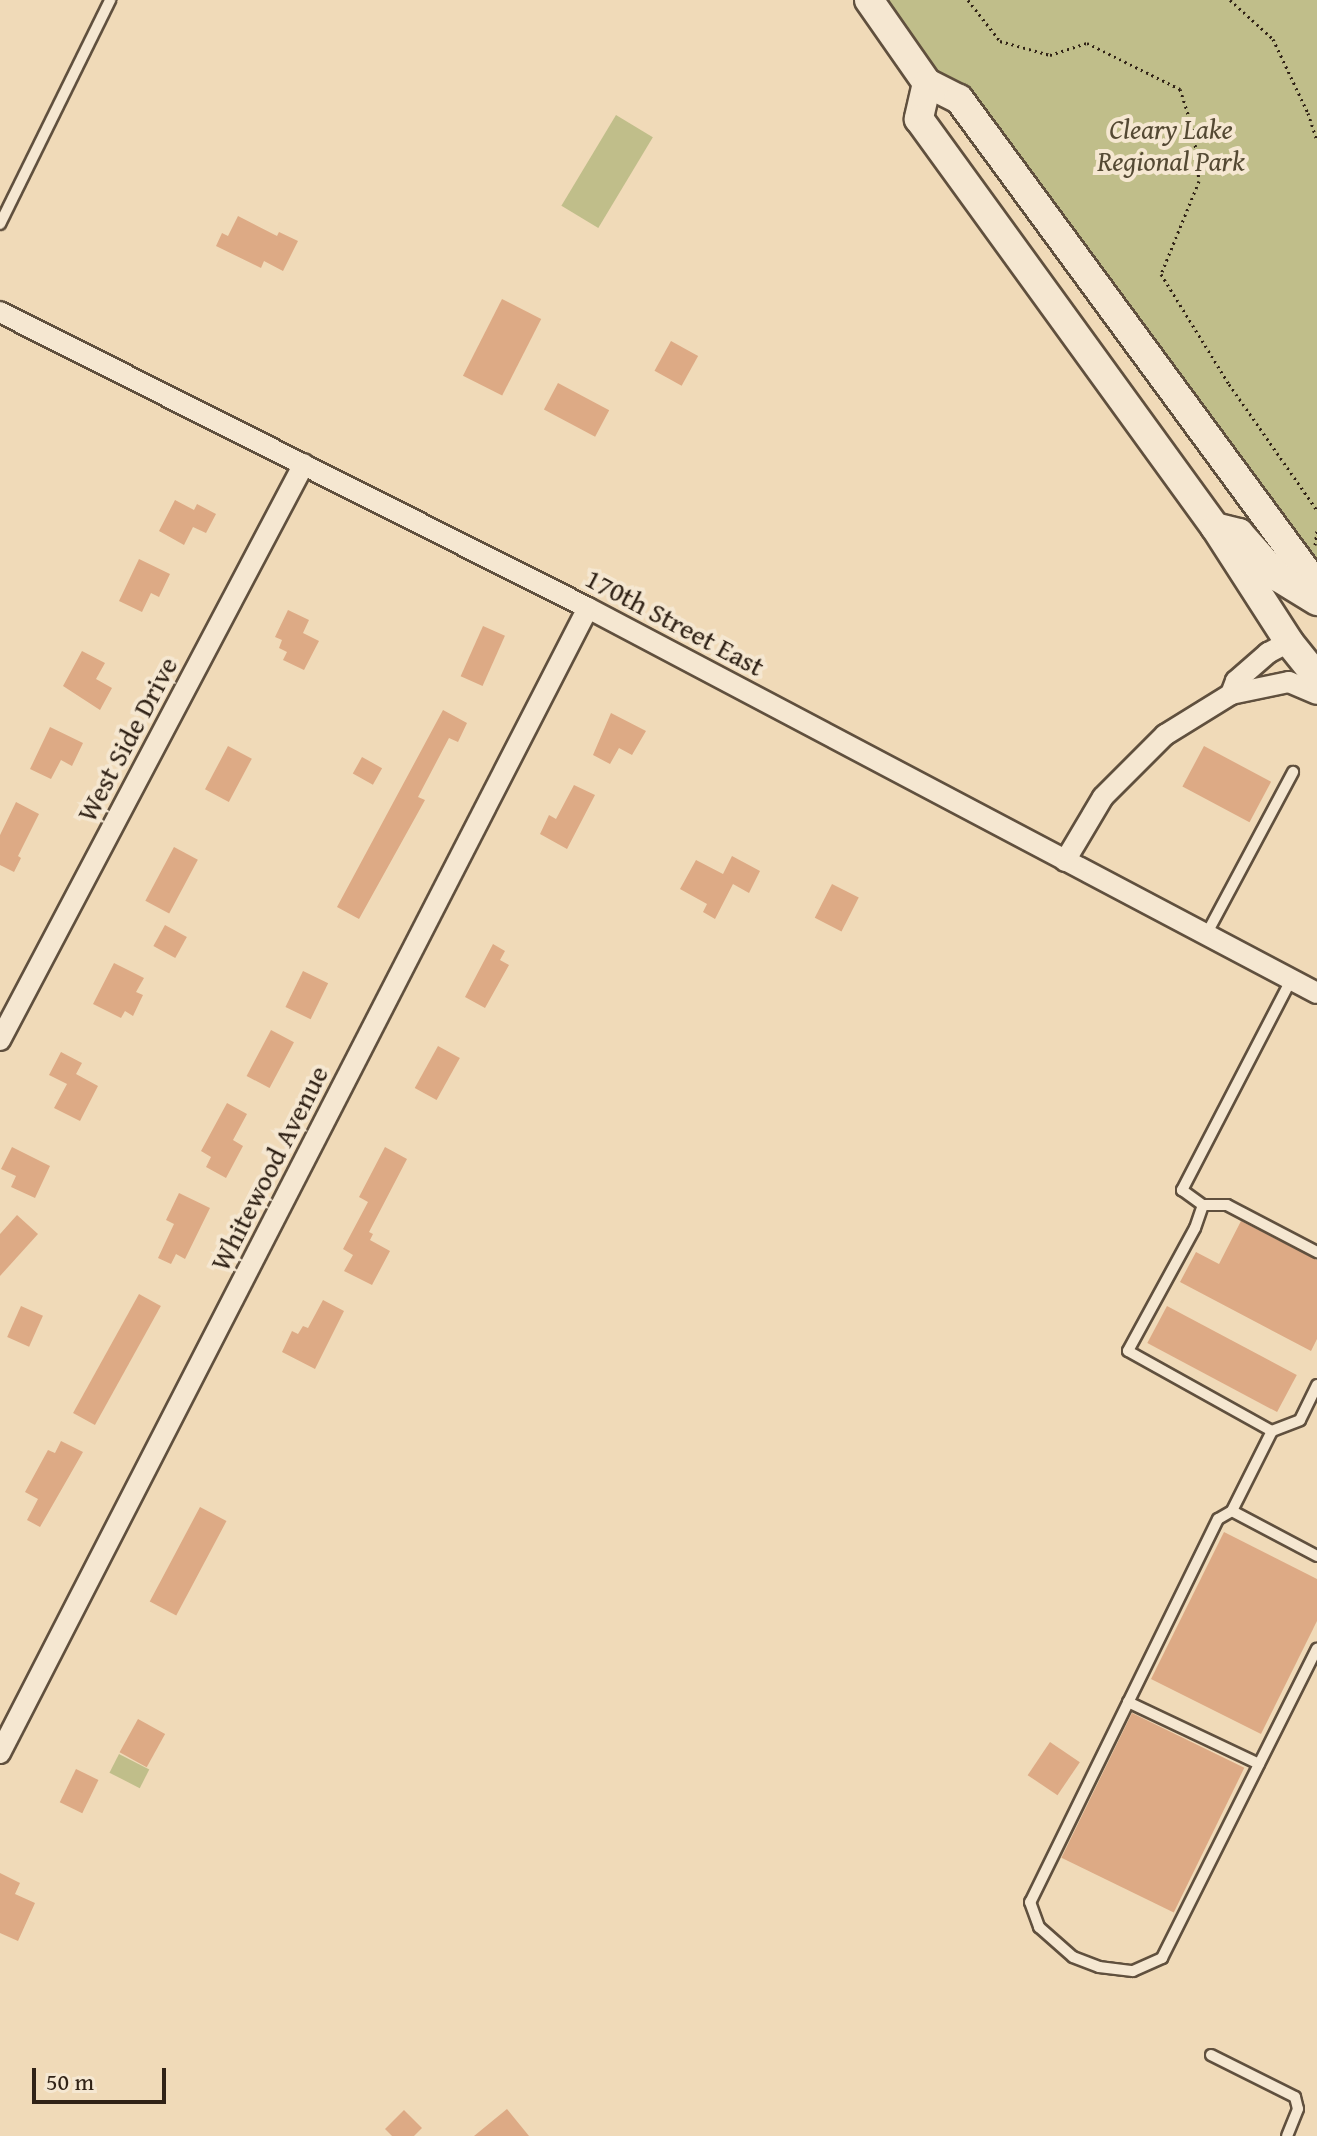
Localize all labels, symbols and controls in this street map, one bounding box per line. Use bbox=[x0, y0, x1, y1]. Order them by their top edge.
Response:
park label: Cleary Lake Regional Park bbox=[1097, 112, 1245, 178]
street label: 170th Street East bbox=[580, 561, 770, 683]
street label: West Side Drive bbox=[70, 651, 184, 827]
street label: Whitewood Avenue bbox=[203, 1060, 335, 1276]
scale bar bbox=[36, 2052, 170, 2102]
text: 50 m bbox=[46, 2064, 94, 2099]

